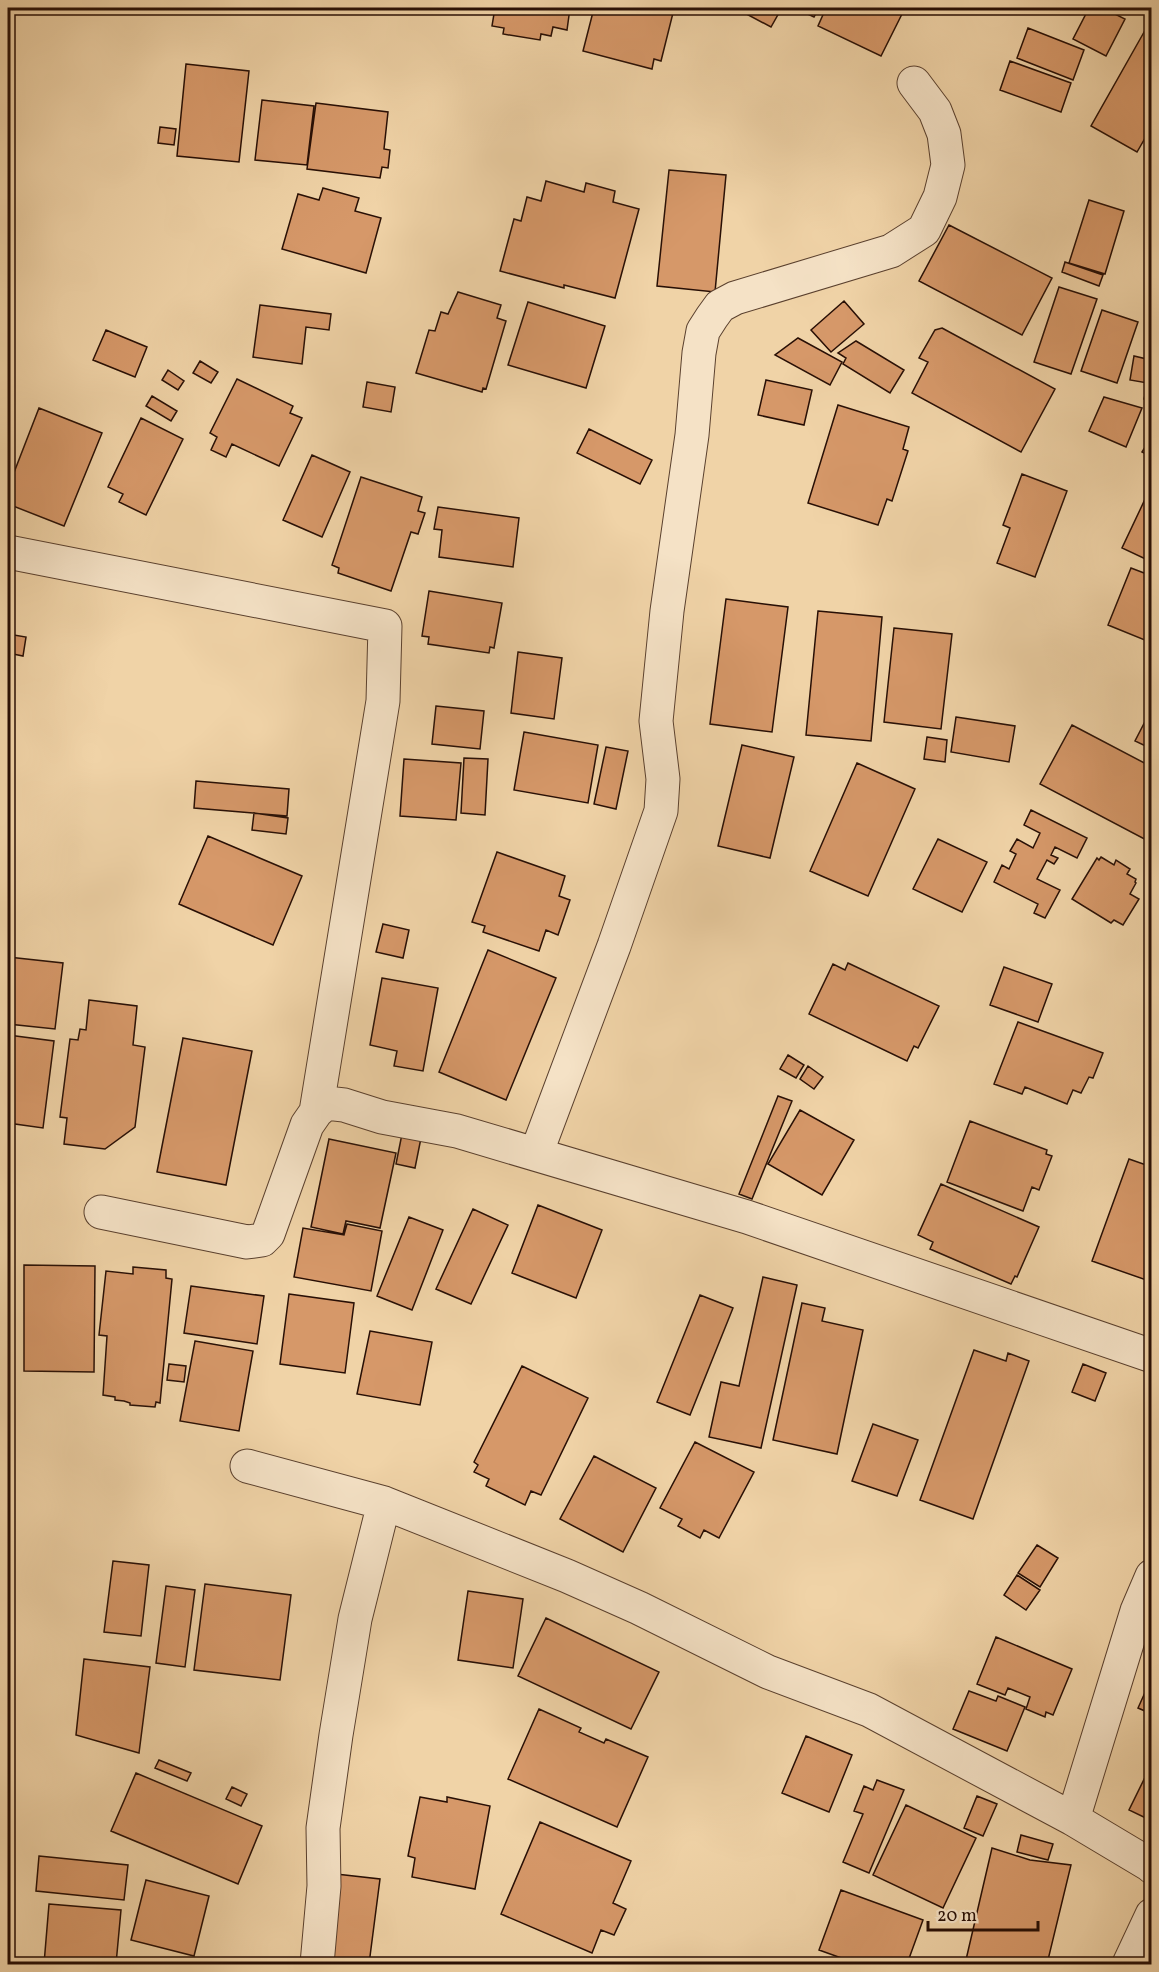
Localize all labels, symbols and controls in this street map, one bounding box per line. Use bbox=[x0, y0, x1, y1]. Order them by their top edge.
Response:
scale bar bbox=[928, 1894, 1038, 1932]
text: 20 m bbox=[937, 1904, 977, 1929]

